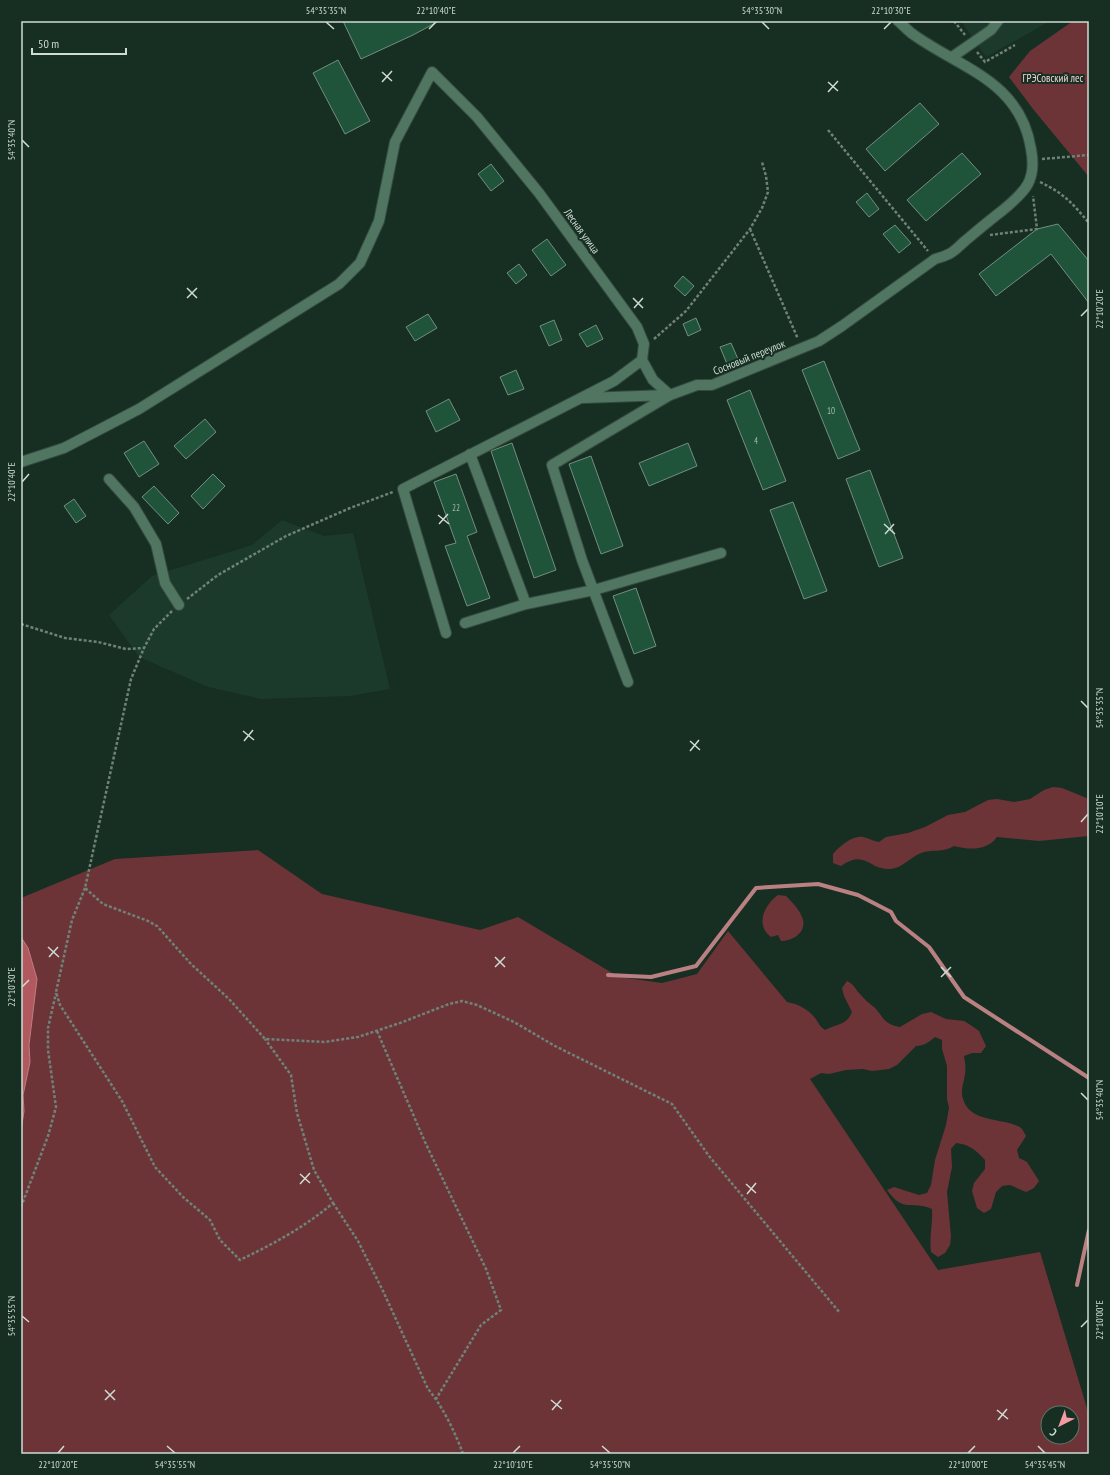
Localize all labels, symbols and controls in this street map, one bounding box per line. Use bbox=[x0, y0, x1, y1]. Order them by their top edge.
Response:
text: 54°35'35"N bbox=[306, 4, 346, 17]
text: 22°10'40"E bbox=[416, 4, 456, 17]
text: 54°35'30"N bbox=[742, 4, 782, 17]
text: 22°10'30"E bbox=[871, 4, 911, 17]
scale bar bbox=[32, 30, 126, 56]
text: 50 m bbox=[38, 36, 59, 51]
park label: ГРЭСовский лес bbox=[1023, 71, 1084, 85]
text: 54°35'40"N bbox=[5, 120, 18, 160]
street label: Лесная улица bbox=[560, 205, 603, 256]
text: 22°10'20"E bbox=[1093, 289, 1106, 329]
street label: Сосновый переулок bbox=[711, 336, 788, 378]
house number: 10 bbox=[827, 405, 835, 416]
house number: 4 bbox=[754, 435, 758, 446]
text: 22°10'40"E bbox=[5, 462, 18, 502]
house number: 22 bbox=[452, 502, 460, 513]
text: 54°35'35"N bbox=[1093, 688, 1106, 728]
text: 22°10'10"E bbox=[1093, 794, 1106, 834]
text: 22°10'30"E bbox=[5, 967, 18, 1007]
text: 54°35'40"N bbox=[1093, 1080, 1106, 1120]
text: 54°35'55"N bbox=[5, 1296, 18, 1336]
text: 22°10'00"E bbox=[1093, 1300, 1106, 1340]
north arrow bbox=[1040, 1405, 1080, 1445]
text: С bbox=[1047, 1426, 1060, 1439]
text: 22°10'20"E bbox=[38, 1458, 78, 1471]
text: 54°35'55"N bbox=[155, 1458, 195, 1471]
text: 22°10'10"E bbox=[493, 1458, 533, 1471]
text: 54°35'50"N bbox=[590, 1458, 630, 1471]
text: 22°10'00"E bbox=[948, 1458, 988, 1471]
text: 54°35'45"N bbox=[1025, 1458, 1065, 1471]

